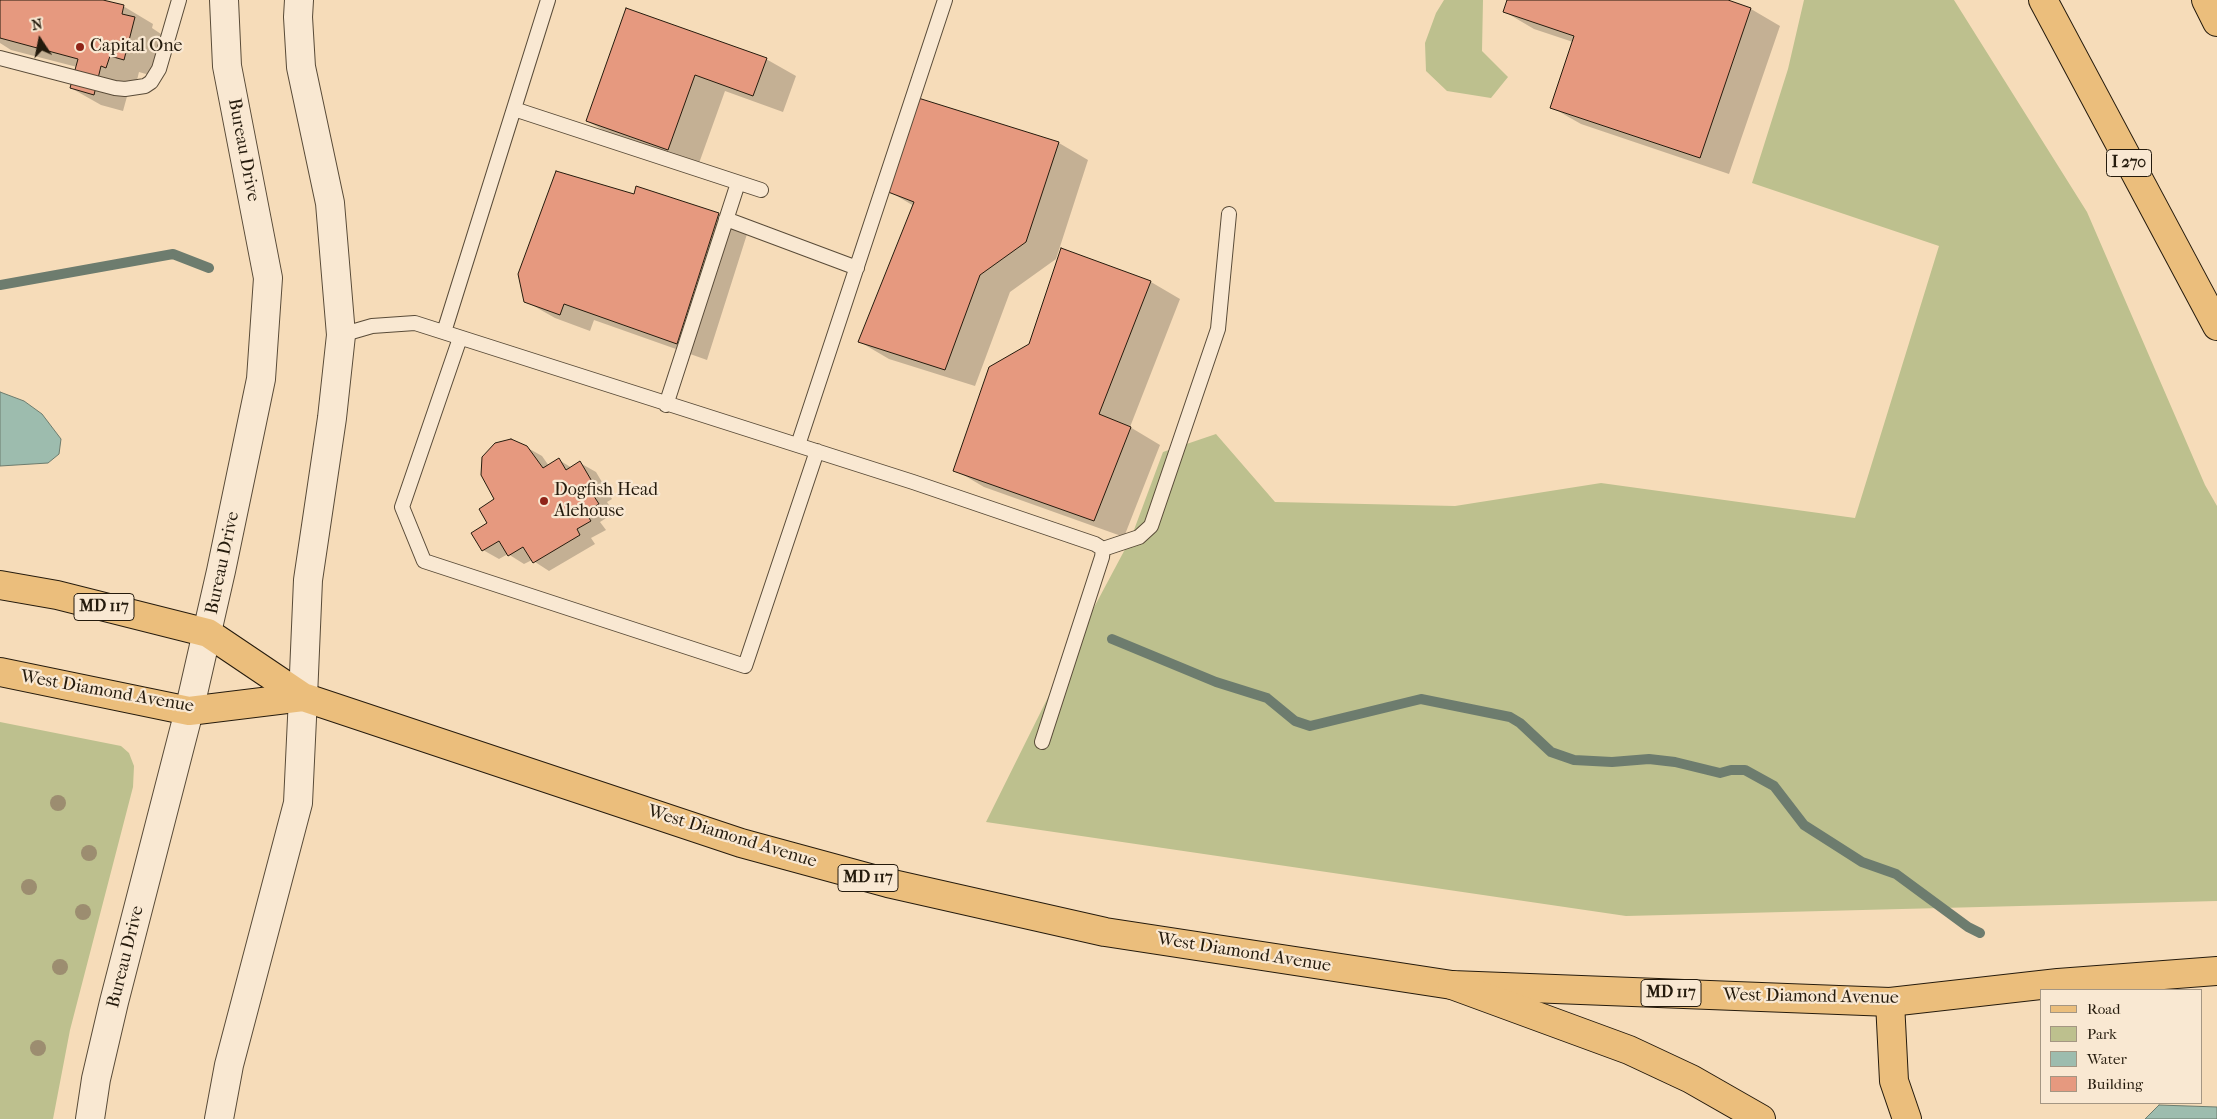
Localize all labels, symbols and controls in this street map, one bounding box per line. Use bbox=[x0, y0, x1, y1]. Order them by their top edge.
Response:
north arrow bbox=[15, 15, 65, 65]
text: N bbox=[30, 15, 44, 34]
place label: Capital One bbox=[90, 36, 182, 58]
marker: Capital One bbox=[74, 41, 86, 53]
street label: Bureau Drive bbox=[222, 97, 264, 203]
road number: I 270 bbox=[2106, 150, 2152, 177]
place label: Dogfish Head Alehouse bbox=[554, 480, 658, 522]
marker: Dogfish Head Alehouse bbox=[538, 495, 550, 507]
street label: Bureau Drive bbox=[202, 510, 244, 616]
road number: MD 117 bbox=[74, 594, 134, 620]
street label: West Diamond Avenue bbox=[19, 666, 195, 718]
street label: West Diamond Avenue bbox=[645, 801, 819, 873]
road number: MD 117 bbox=[838, 864, 898, 891]
street label: Bureau Drive bbox=[103, 904, 149, 1010]
street label: West Diamond Avenue bbox=[1156, 929, 1332, 977]
road number: MD 117 bbox=[1641, 980, 1701, 1006]
street label: West Diamond Avenue bbox=[1723, 985, 1899, 1009]
legend bbox=[2040, 989, 2202, 1104]
text: Road bbox=[2087, 1000, 2120, 1018]
text: Park bbox=[2087, 1025, 2117, 1043]
text: Water bbox=[2087, 1050, 2127, 1068]
text: Building bbox=[2087, 1075, 2143, 1093]

